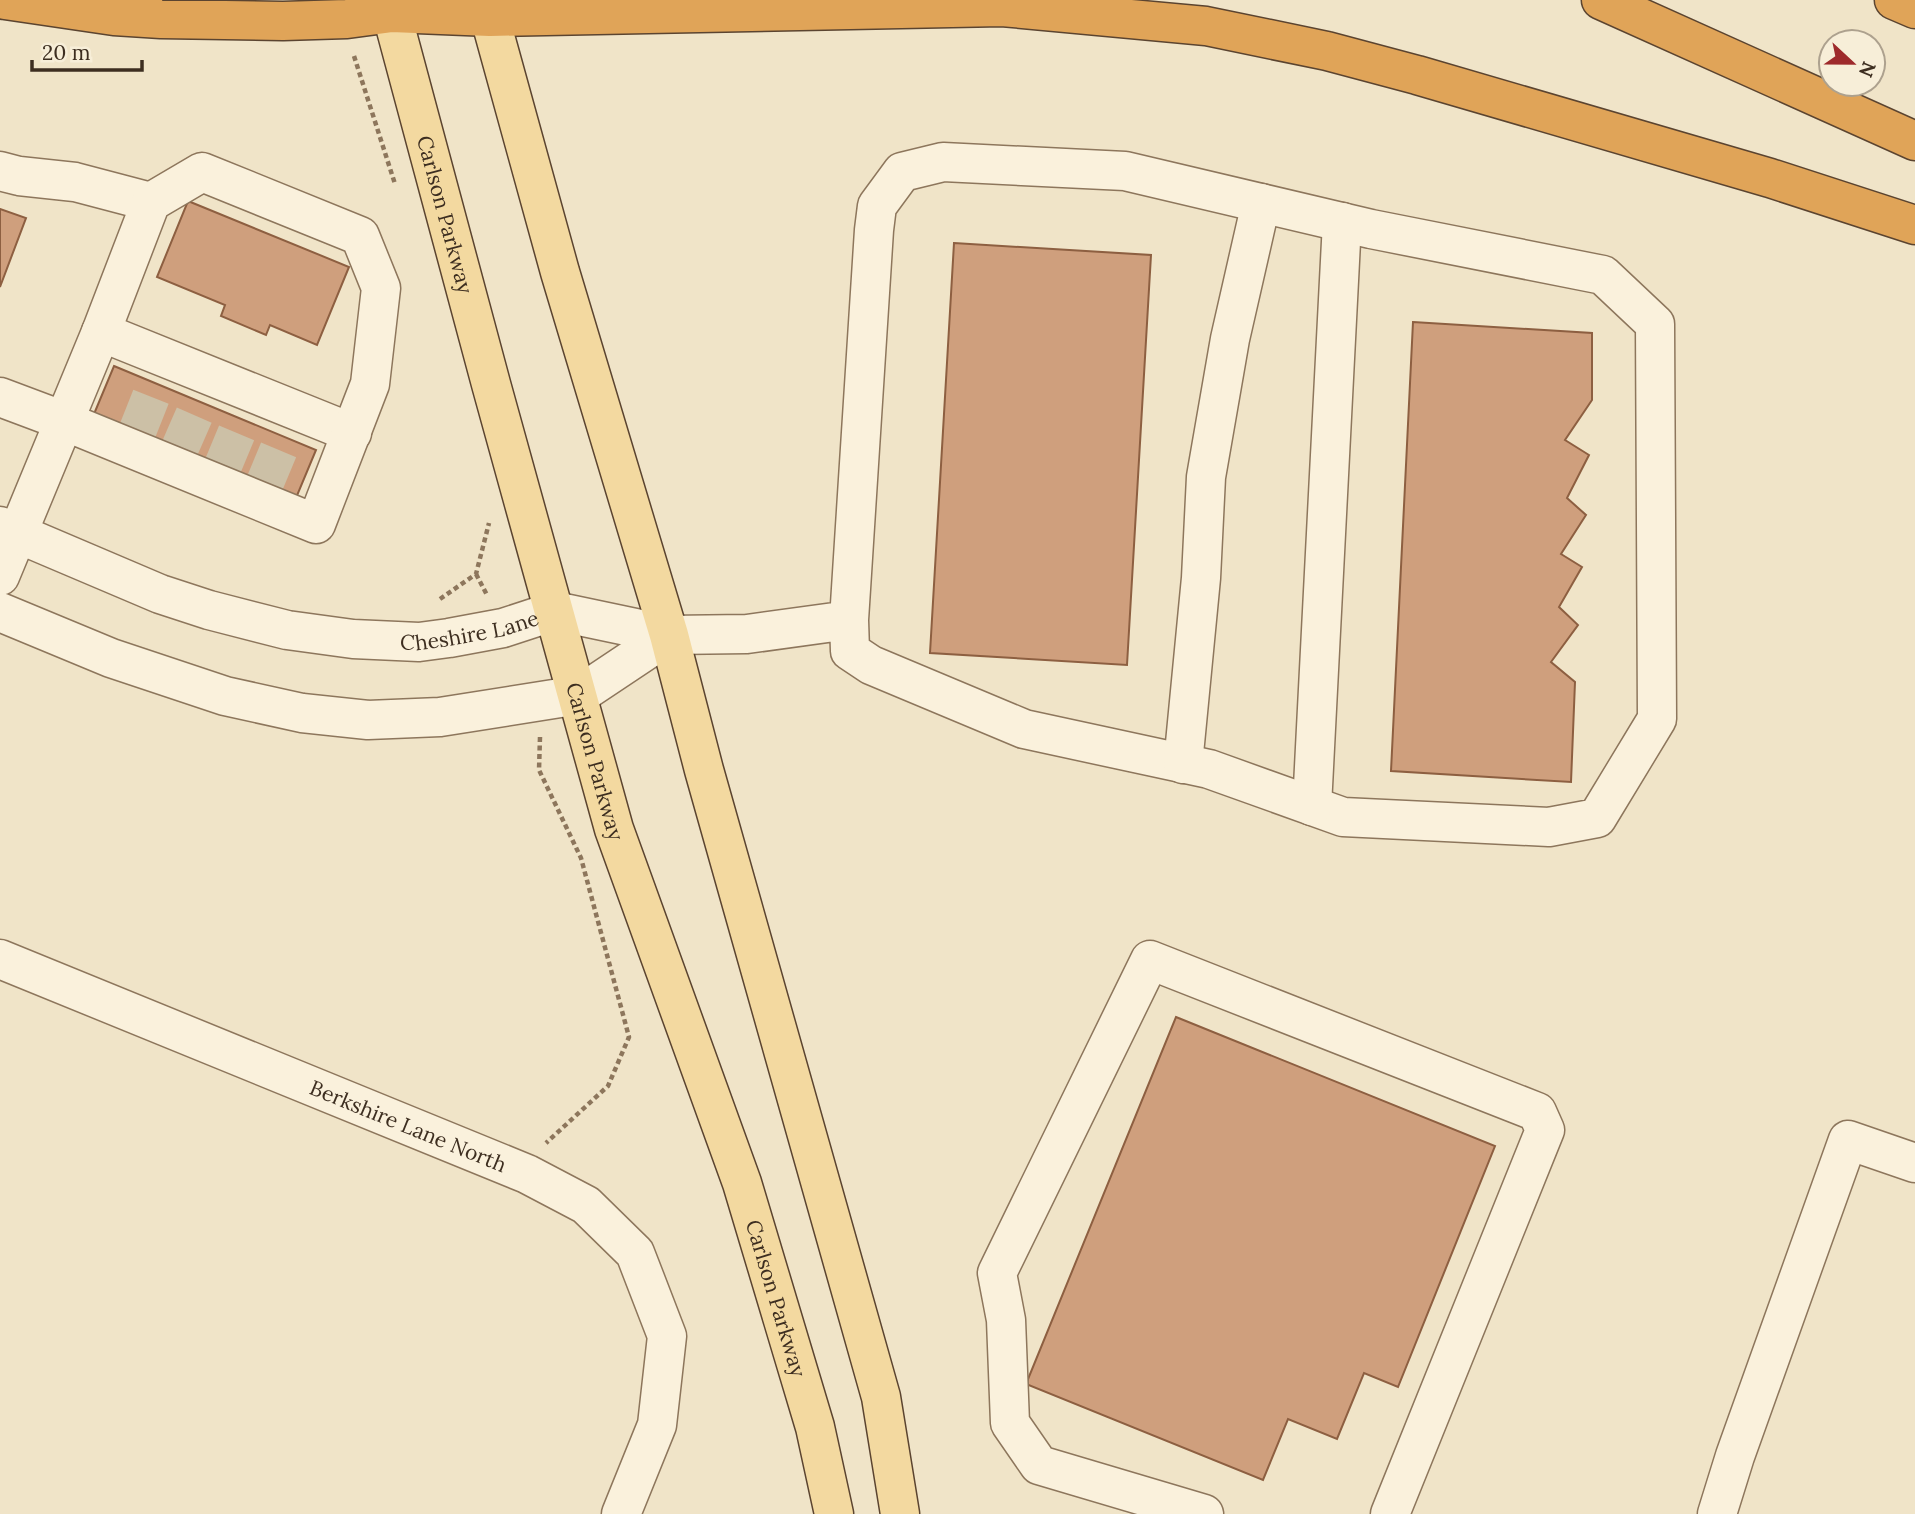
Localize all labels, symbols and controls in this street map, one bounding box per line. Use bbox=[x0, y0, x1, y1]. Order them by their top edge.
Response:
scale bar bbox=[32, 28, 142, 72]
north arrow bbox=[1817, 28, 1887, 98]
text: 20 m bbox=[42, 39, 91, 66]
text: N bbox=[1854, 58, 1882, 81]
street label: Carlson Parkway bbox=[411, 132, 480, 296]
street label: Cheshire Lane bbox=[400, 604, 542, 656]
street label: Carlson Parkway bbox=[561, 679, 630, 844]
street label: Berkshire Lane North bbox=[306, 1073, 511, 1178]
street label: Carlson Parkway bbox=[740, 1216, 813, 1380]

